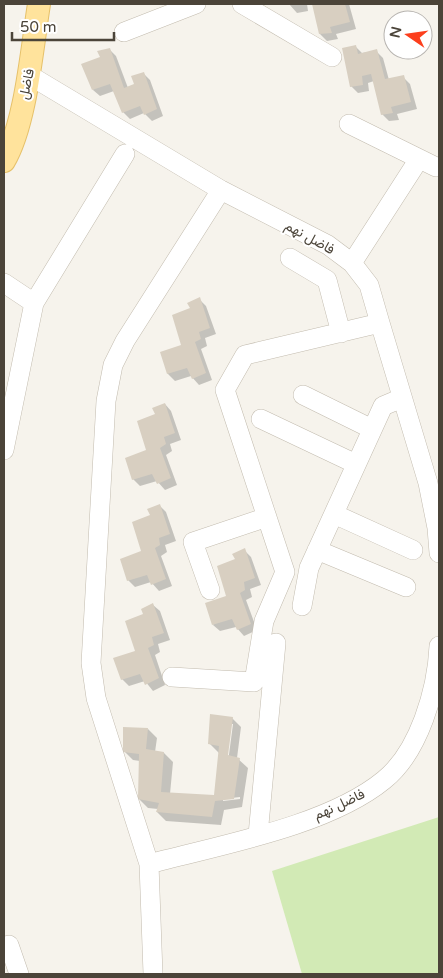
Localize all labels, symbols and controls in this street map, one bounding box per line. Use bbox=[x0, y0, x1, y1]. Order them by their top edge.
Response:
scale bar bbox=[12, 10, 115, 42]
north arrow bbox=[383, 10, 433, 60]
text: 50 m bbox=[20, 18, 57, 36]
text: N bbox=[386, 25, 405, 40]
street label: فاضل bbox=[15, 67, 38, 101]
street label: فاضل نهم bbox=[282, 217, 338, 258]
street label: فاضل نهم bbox=[311, 785, 368, 824]

